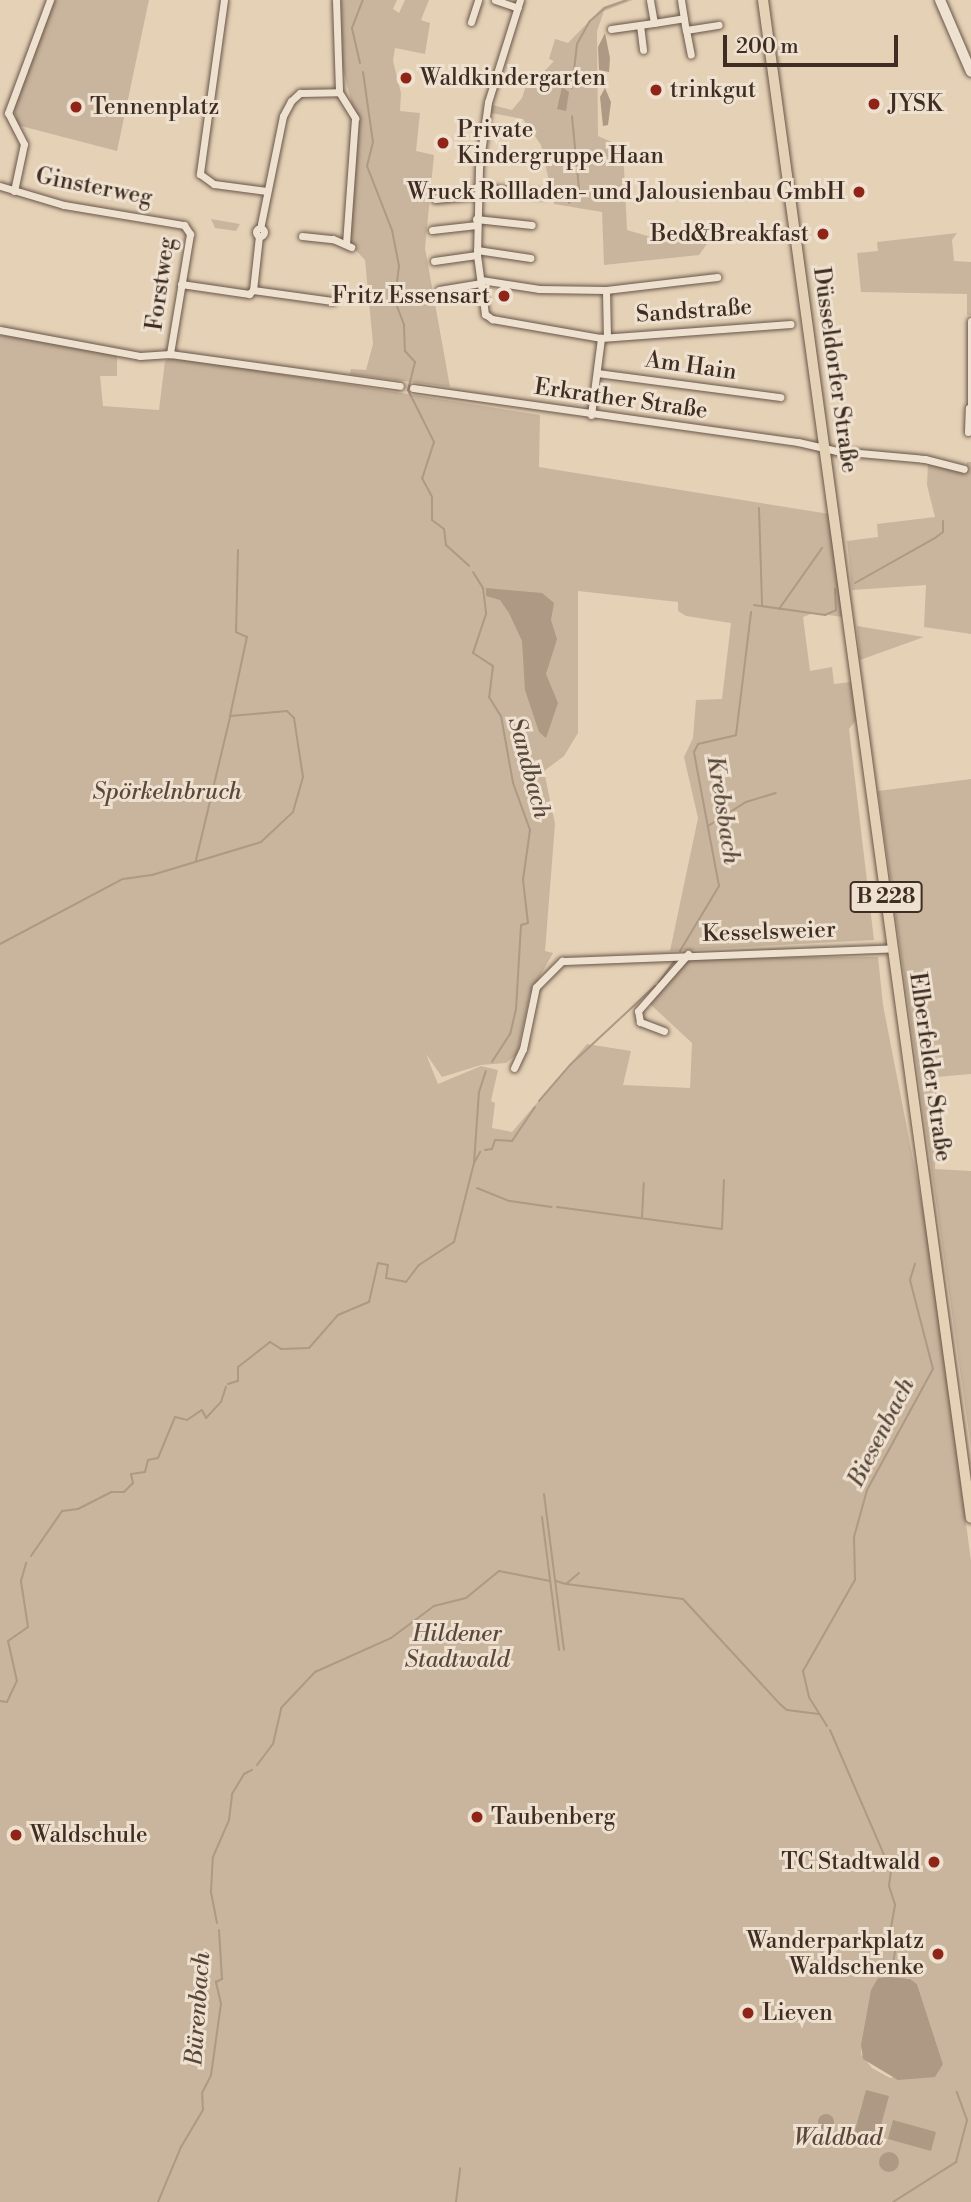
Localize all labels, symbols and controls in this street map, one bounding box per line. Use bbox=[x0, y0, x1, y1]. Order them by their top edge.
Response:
scale bar bbox=[726, 21, 901, 65]
text: 200 m bbox=[736, 34, 799, 60]
place label: Waldkindergarten bbox=[420, 64, 606, 92]
marker: Waldkindergarten bbox=[398, 70, 414, 86]
place label: trinkgut bbox=[670, 76, 756, 104]
marker: trinkgut bbox=[648, 82, 664, 98]
place label: JYSK bbox=[888, 90, 943, 118]
place label: Tennenplatz bbox=[90, 93, 219, 121]
marker: JYSK bbox=[866, 96, 882, 112]
marker: Tennenplatz bbox=[68, 99, 84, 115]
place label: Private Kindergruppe Haan bbox=[457, 116, 664, 170]
marker: Private Kindergruppe Haan bbox=[435, 135, 451, 151]
street label: Ginsterweg bbox=[33, 162, 155, 212]
place label: Wruck Rollladen- und Jalousienbau GmbH bbox=[407, 178, 845, 206]
marker: Wruck Rollladen- und Jalousienbau GmbH bbox=[851, 184, 867, 200]
place label: Bed&Breakfast bbox=[650, 220, 809, 248]
marker: Bed&Breakfast bbox=[815, 226, 831, 242]
street label: Forstweg bbox=[141, 236, 181, 332]
street label: Düsseldorfer Straße bbox=[807, 265, 863, 475]
place label: Fritz Essensart bbox=[332, 282, 490, 310]
marker: Fritz Essensart bbox=[496, 288, 512, 304]
street label: Sandstraße bbox=[635, 293, 753, 329]
street label: Am Hain bbox=[644, 346, 738, 386]
street label: Erkrather Straße bbox=[533, 373, 709, 425]
water label: Sandbach bbox=[501, 714, 555, 822]
water label: Krebsbach bbox=[699, 754, 745, 866]
park label: Spörkelnbruch bbox=[93, 778, 241, 806]
road number: B 228 bbox=[849, 880, 923, 914]
street label: Kesselsweier bbox=[702, 916, 836, 948]
street label: Elberfelder Straße bbox=[903, 971, 957, 1163]
water label: Biesenbach bbox=[842, 1374, 922, 1492]
park label: Hildener Stadtwald bbox=[405, 1620, 509, 1674]
place label: Taubenberg bbox=[491, 1803, 615, 1831]
marker: Taubenberg bbox=[469, 1809, 485, 1825]
place label: Waldschule bbox=[30, 1821, 148, 1849]
marker: Waldschule bbox=[8, 1827, 24, 1843]
place label: TC Stadtwald bbox=[781, 1848, 920, 1876]
marker: TC Stadtwald bbox=[926, 1854, 942, 1870]
place label: Wanderparkplatz Waldschenke bbox=[746, 1927, 924, 1981]
marker: Wanderparkplatz Waldschenke bbox=[930, 1946, 946, 1962]
water label: Bürenbach bbox=[181, 1951, 217, 2067]
place label: Lieven bbox=[762, 1999, 833, 2027]
marker: Lieven bbox=[740, 2005, 756, 2021]
park label: Waldbad bbox=[794, 2124, 882, 2152]

